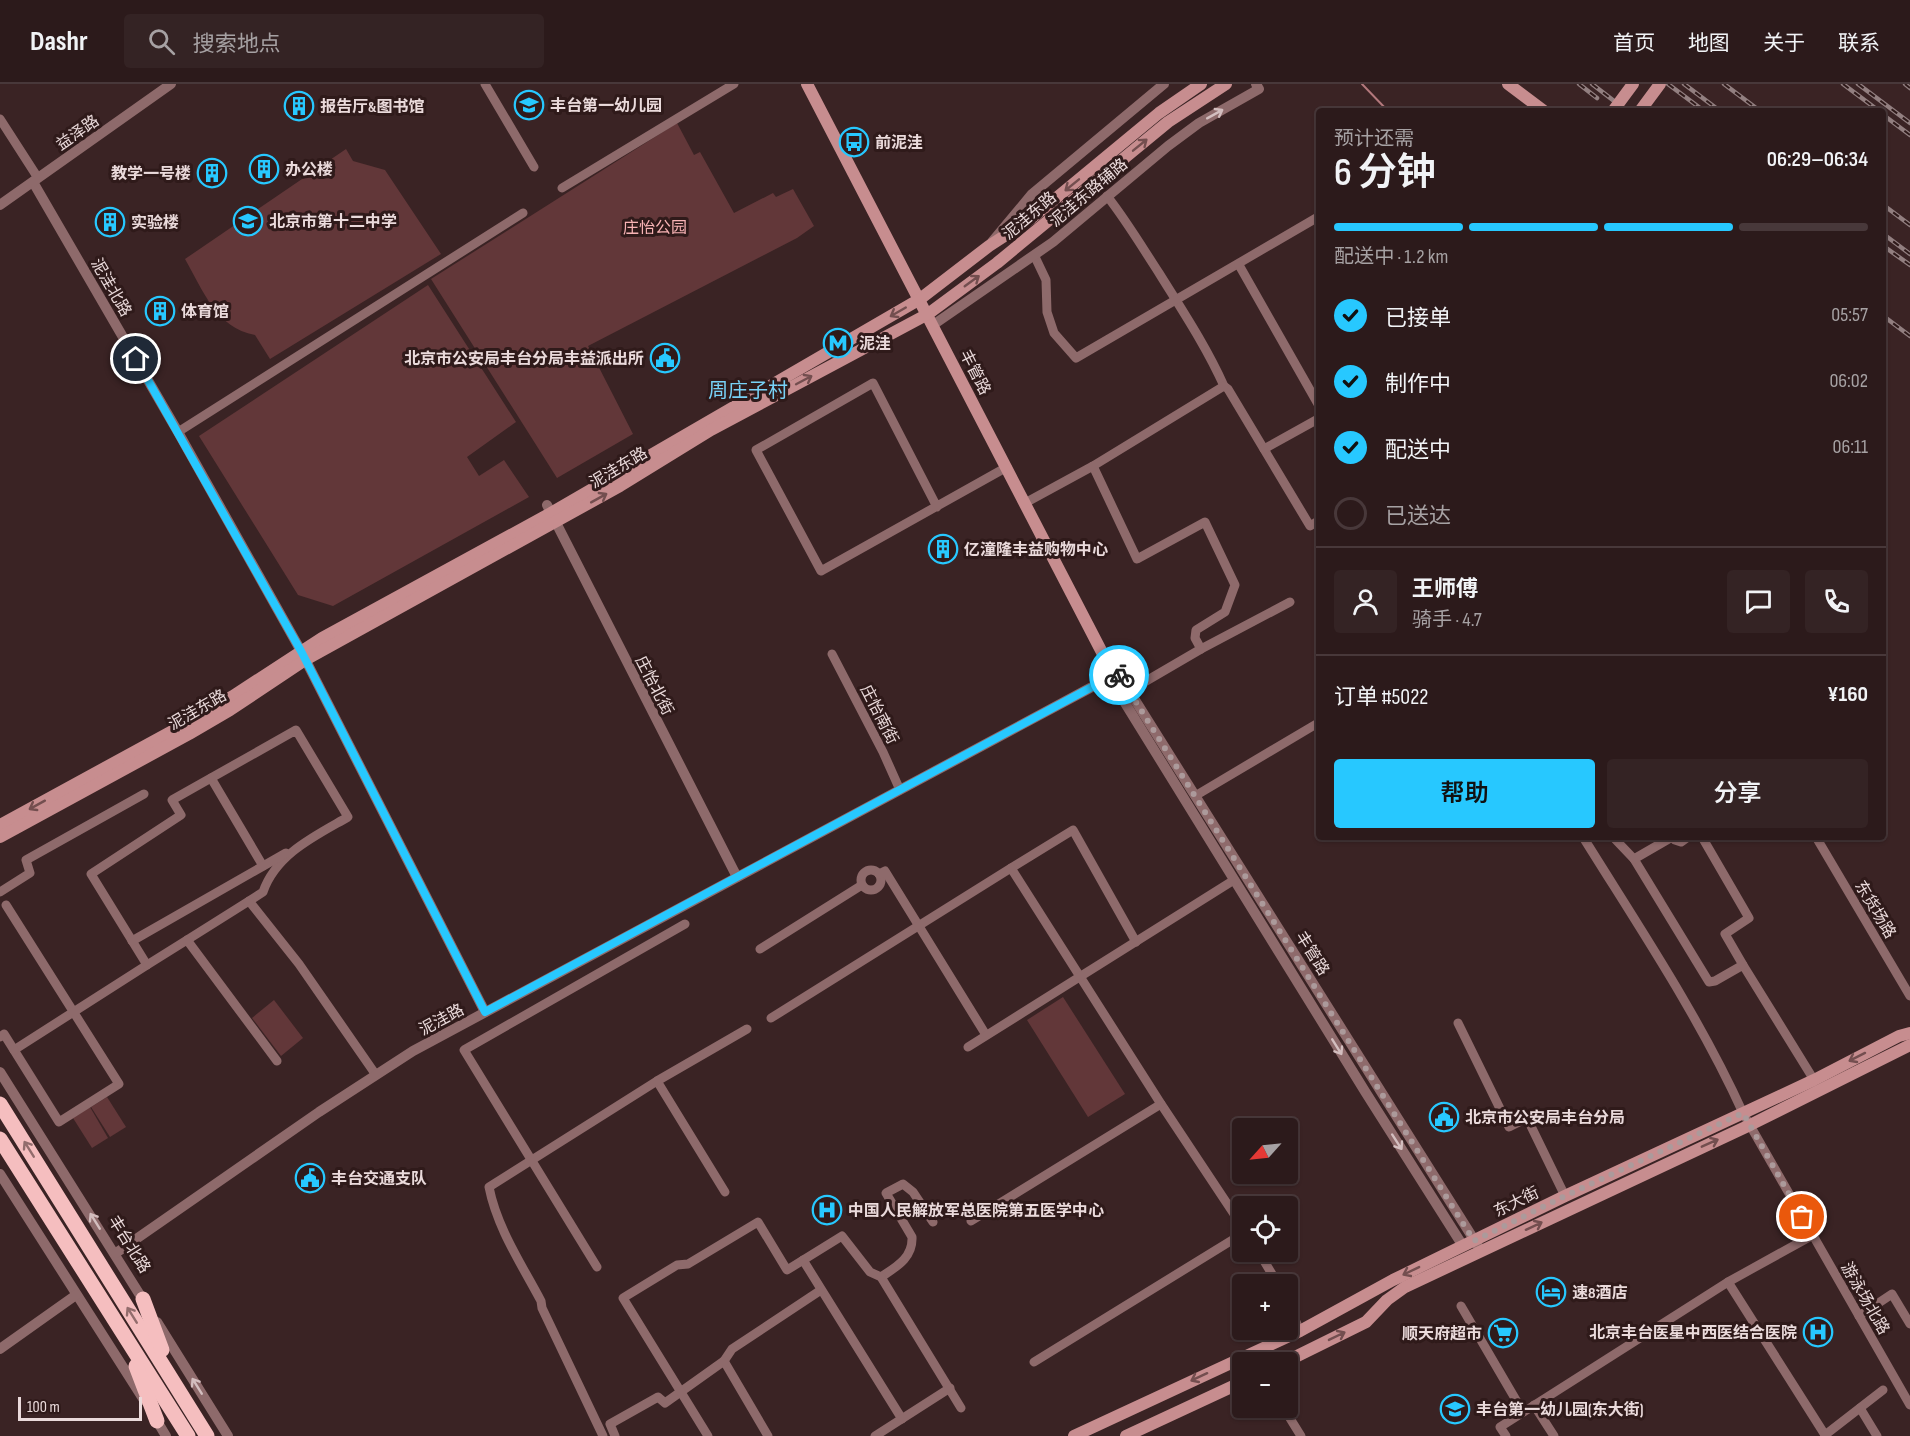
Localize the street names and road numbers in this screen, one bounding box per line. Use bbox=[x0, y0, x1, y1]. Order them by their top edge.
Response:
street label: 益泽路 bbox=[53, 112, 103, 155]
street label: 泥洼东路辅路 bbox=[1046, 155, 1132, 231]
street label: 泥洼东路 bbox=[999, 188, 1061, 244]
street label: 泥洼北路 bbox=[86, 255, 135, 320]
street label: 丰管路 bbox=[955, 347, 994, 398]
street label: 泥洼东路 bbox=[586, 444, 651, 493]
street label: 庄怡北街 bbox=[631, 653, 677, 719]
street label: 庄怡南街 bbox=[856, 682, 902, 748]
street label: 泥洼东路 bbox=[165, 686, 230, 735]
street label: 东货场路 bbox=[1850, 877, 1899, 942]
street label: 丰管路 bbox=[1291, 928, 1333, 979]
street label: 泥洼路 bbox=[416, 1001, 467, 1040]
street label: 东大街 bbox=[1491, 1183, 1542, 1221]
street label: 丰台北路 bbox=[104, 1213, 154, 1277]
street label: 游泳场北路 bbox=[1836, 1259, 1893, 1338]

